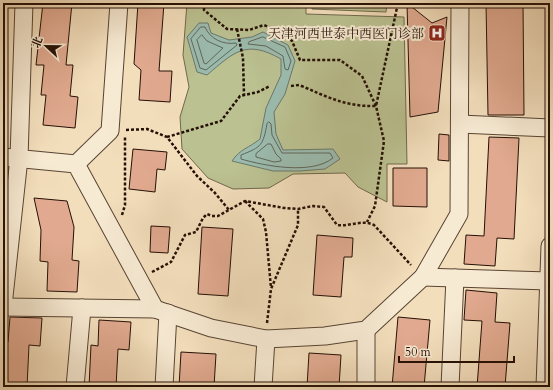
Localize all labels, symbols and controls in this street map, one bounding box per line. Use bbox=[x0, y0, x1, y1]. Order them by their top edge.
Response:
hospital icon: 天津河西世泰中西医门诊部 bbox=[427, 23, 447, 43]
place label: 天津河西世泰中西医门诊部 bbox=[268, 25, 424, 43]
north arrow bbox=[26, 26, 66, 66]
text: 北 bbox=[28, 35, 46, 50]
scale bar bbox=[399, 338, 514, 364]
text: 50 m bbox=[405, 344, 432, 360]

